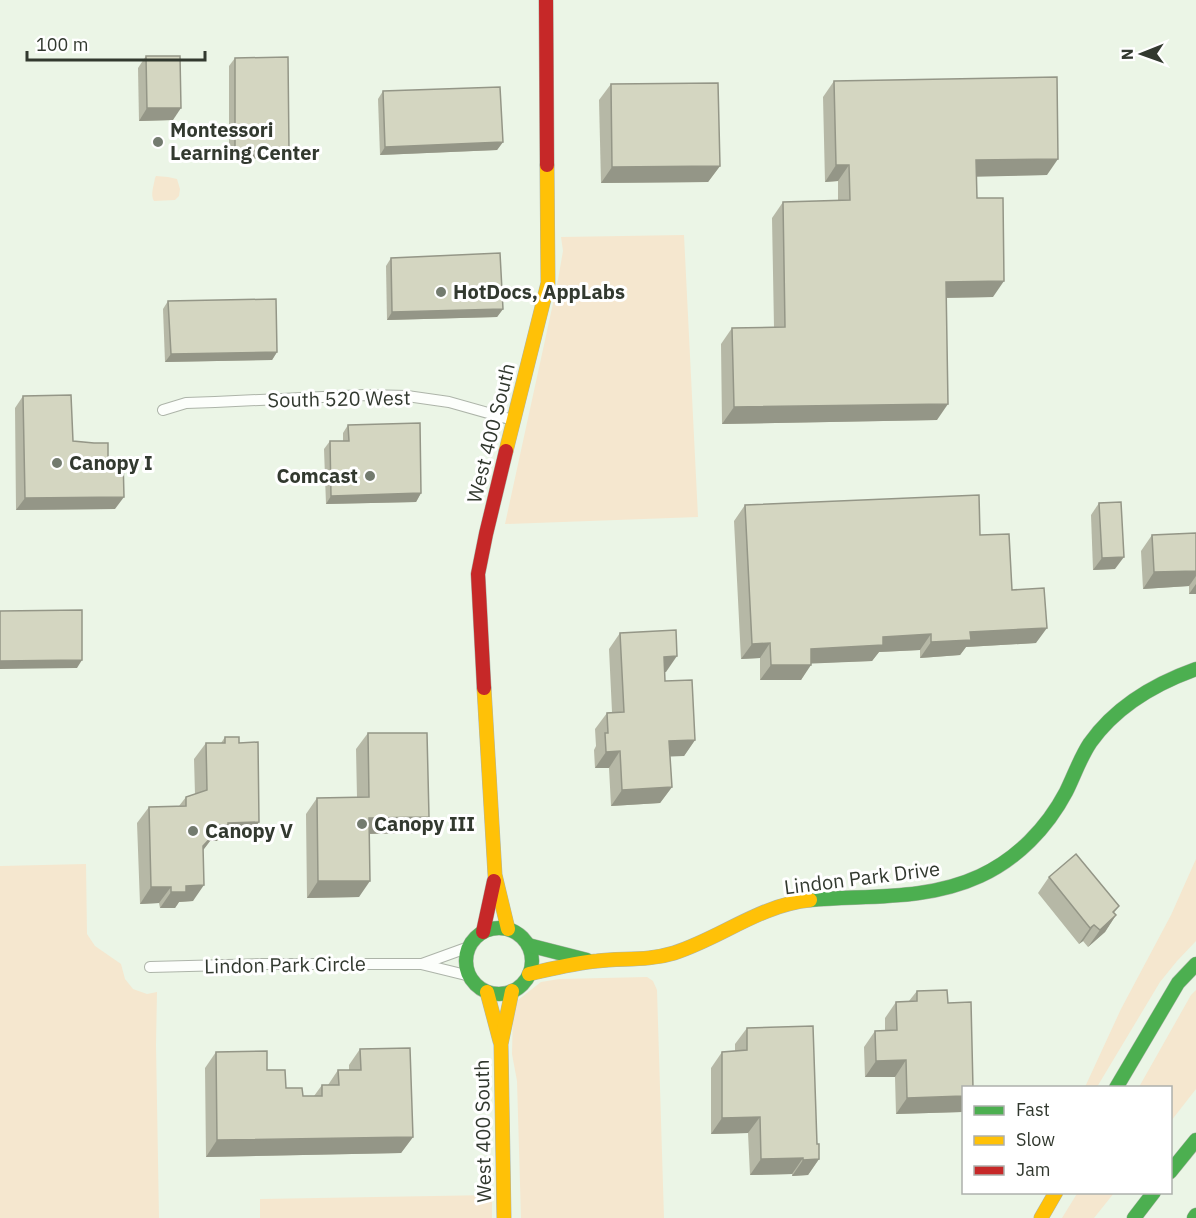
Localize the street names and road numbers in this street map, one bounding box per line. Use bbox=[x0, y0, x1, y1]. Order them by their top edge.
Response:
street label: West 400 South bbox=[460, 360, 521, 506]
street label: South 520 West bbox=[267, 384, 411, 413]
street label: Lindon Park Drive bbox=[782, 855, 941, 900]
street label: Lindon Park Circle bbox=[204, 950, 366, 979]
street label: West 400 South bbox=[468, 1059, 497, 1203]

